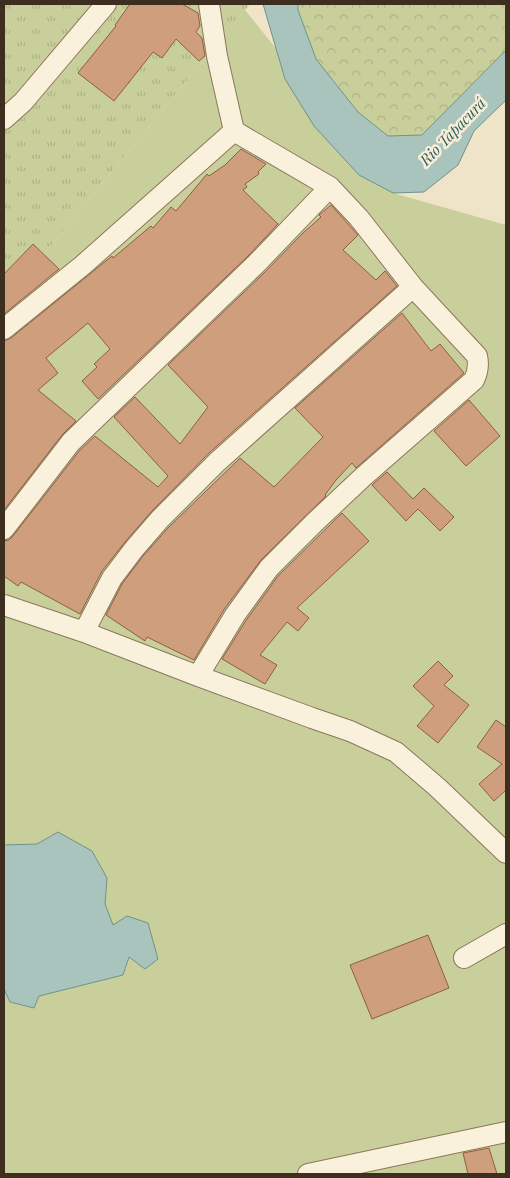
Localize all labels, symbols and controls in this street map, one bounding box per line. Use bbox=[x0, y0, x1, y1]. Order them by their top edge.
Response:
water label: Rio Tapacurá bbox=[414, 93, 490, 170]

